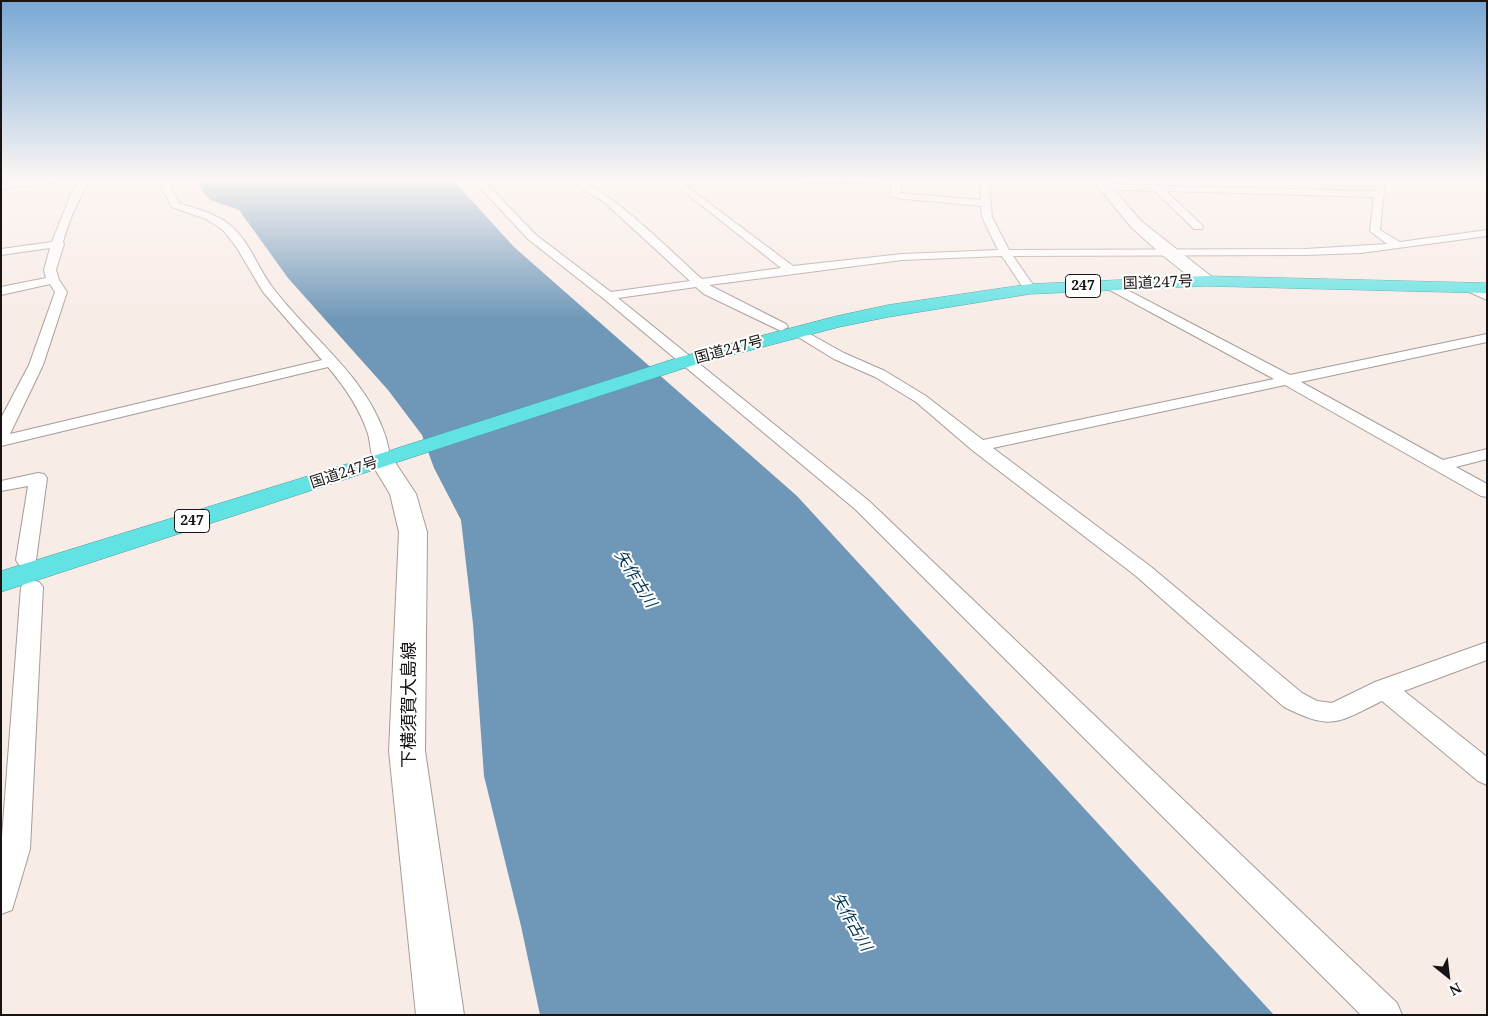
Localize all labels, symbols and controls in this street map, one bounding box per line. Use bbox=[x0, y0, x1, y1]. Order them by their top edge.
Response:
street label: 国道247号 bbox=[1123, 273, 1193, 293]
road number: 247 bbox=[1066, 274, 1100, 298]
street label: 国道247号 bbox=[693, 332, 765, 368]
street label: 国道247号 bbox=[308, 454, 380, 492]
road number: 247 bbox=[174, 510, 210, 532]
water label: 矢作古川 bbox=[610, 547, 660, 611]
street label: 下横須賀大島線 bbox=[399, 642, 421, 768]
water label: 矢作古川 bbox=[827, 889, 875, 955]
north arrow bbox=[1423, 951, 1473, 1001]
text: N bbox=[1446, 979, 1465, 1001]

